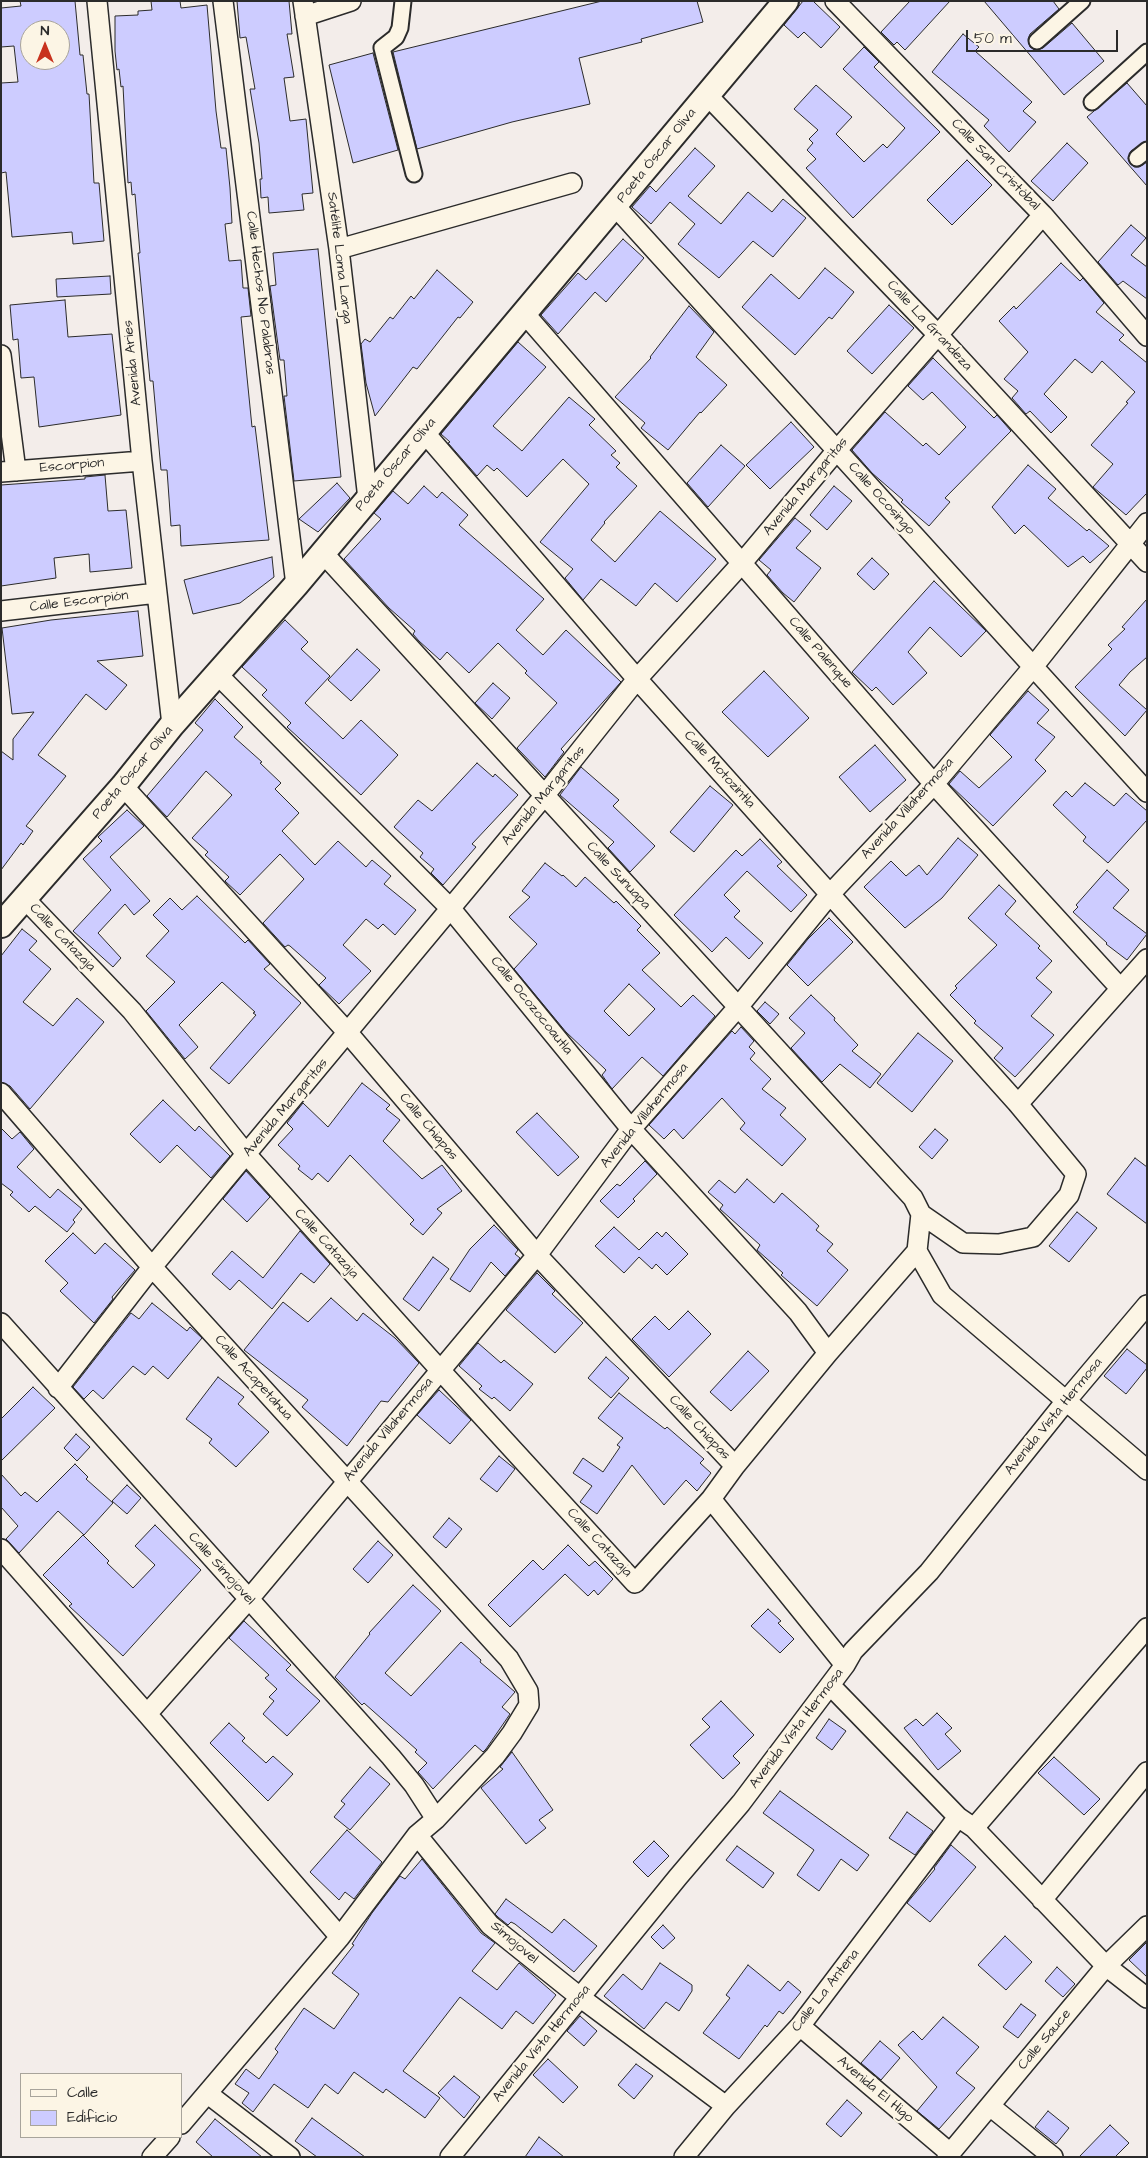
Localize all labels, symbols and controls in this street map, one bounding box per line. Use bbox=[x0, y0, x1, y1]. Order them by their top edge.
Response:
north arrow bbox=[20, 20, 70, 70]
scale bar bbox=[968, 20, 1120, 52]
text: N bbox=[41, 21, 49, 41]
text: 50 m bbox=[974, 28, 1012, 49]
street label: Poeta Óscar Oliva bbox=[614, 105, 700, 207]
street label: Calle San Cristóbal bbox=[947, 116, 1043, 214]
street label: Satélite Loma Larga bbox=[323, 191, 355, 325]
street label: Calle Hechos No Palabras bbox=[242, 210, 278, 376]
street label: Calle La Grandeza bbox=[883, 277, 975, 375]
street label: Avenida Aries bbox=[120, 319, 146, 407]
street label: Poeta Óscar Oliva bbox=[352, 415, 440, 515]
street label: Avenida Margaritas bbox=[760, 434, 852, 540]
street label: Escorpion bbox=[39, 455, 105, 477]
street label: Calle Ocosingo bbox=[844, 459, 918, 539]
street label: Calle Escorpión bbox=[29, 588, 129, 616]
street label: Calle Palenque bbox=[784, 614, 856, 692]
street label: Poeta Óscar Oliva bbox=[89, 723, 177, 823]
street label: Calle Motozintla bbox=[680, 728, 758, 812]
street label: Avenida Margaritas bbox=[499, 743, 589, 849]
street label: Avenida Villahermosa bbox=[858, 755, 958, 863]
street label: Calle Sunuapa bbox=[582, 839, 654, 913]
street label: Calle Catazaja bbox=[25, 900, 99, 976]
street label: Calle Ocozocoautla bbox=[486, 954, 576, 1058]
street label: Avenida Margaritas bbox=[240, 1055, 332, 1161]
street label: Avenida Villahermosa bbox=[597, 1060, 693, 1172]
street label: Calle Chiapas bbox=[395, 1090, 461, 1164]
street label: Calle Catazaja bbox=[290, 1206, 362, 1282]
street label: Calle Acapetahua bbox=[210, 1332, 296, 1424]
street label: Avenida Vista Hermosa bbox=[1002, 1355, 1106, 1479]
street label: Avenida Villahermosa bbox=[341, 1375, 437, 1485]
street label: Calle Chiapas bbox=[665, 1392, 733, 1464]
street label: Calle Catazaja bbox=[563, 1505, 635, 1581]
street label: Calle Simojovel bbox=[184, 1529, 258, 1609]
street label: Avenida Vista Hermosa bbox=[746, 1666, 848, 1792]
street label: Simojovel bbox=[487, 1918, 541, 1968]
street label: Calle La Antena bbox=[788, 1946, 864, 2036]
street label: Avenida Vista Hermosa bbox=[490, 1982, 594, 2106]
street label: Calle Sauce bbox=[1015, 2006, 1075, 2074]
street label: Avenida El Higo bbox=[833, 2053, 917, 2127]
legend bbox=[20, 2073, 182, 2138]
text: Calle bbox=[67, 2082, 98, 2103]
text: Edificio bbox=[67, 2107, 117, 2128]

